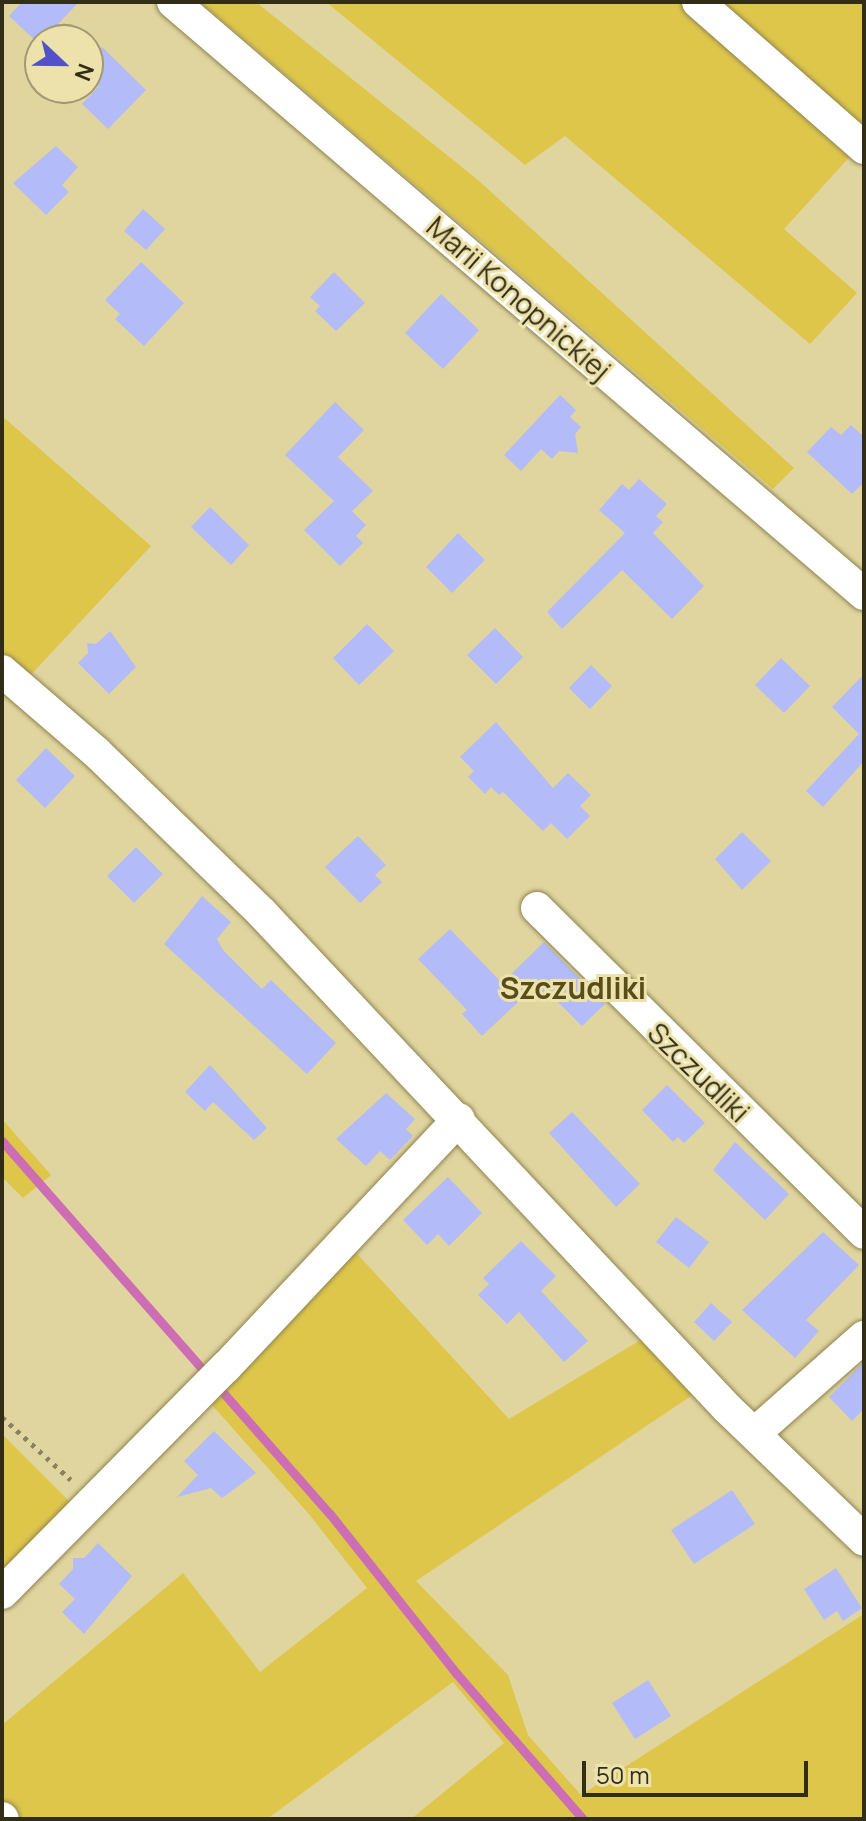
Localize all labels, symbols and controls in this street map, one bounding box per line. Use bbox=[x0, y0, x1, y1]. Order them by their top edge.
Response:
north arrow bbox=[24, 24, 104, 104]
text: N bbox=[68, 59, 101, 85]
street label: Marii Konopnickiej bbox=[420, 209, 618, 387]
district label: Szczudliki bbox=[500, 970, 646, 1006]
street label: Szczudliki bbox=[641, 1015, 757, 1129]
scale bar bbox=[586, 1745, 812, 1795]
text: 50 m bbox=[596, 1758, 650, 1791]

